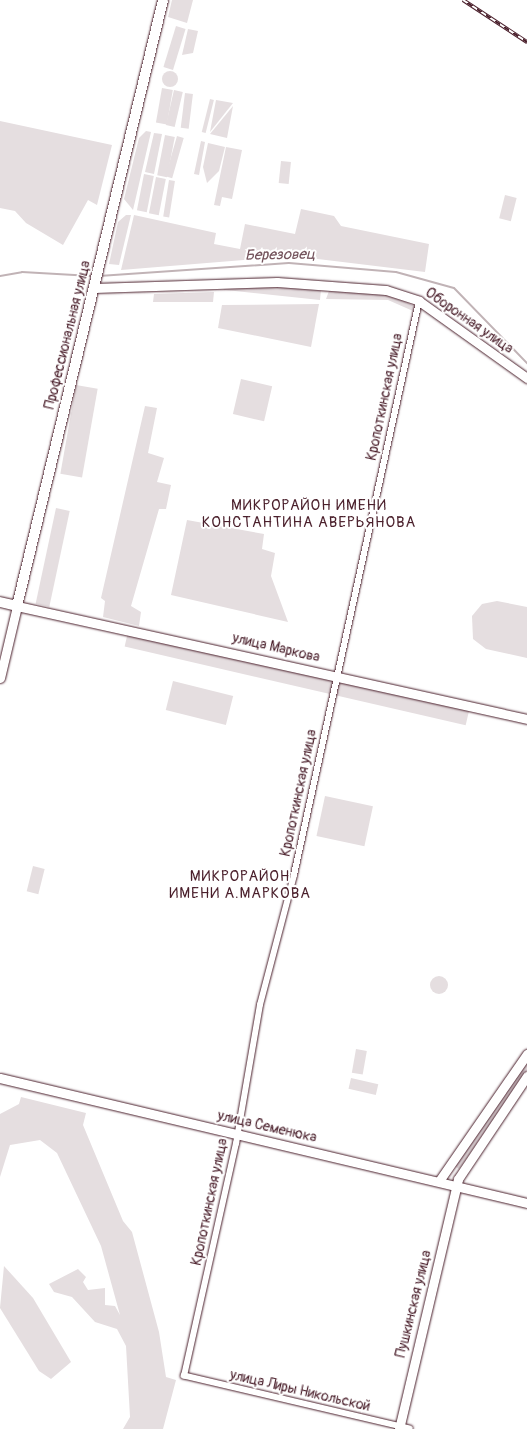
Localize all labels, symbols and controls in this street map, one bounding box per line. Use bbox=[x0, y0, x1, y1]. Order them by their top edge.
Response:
water label: Березовец bbox=[245, 245, 315, 265]
street label: Профессиональная улица bbox=[41, 259, 95, 411]
street label: Оборонная улица bbox=[422, 284, 516, 358]
street label: Кропоткинская улица bbox=[363, 332, 407, 462]
district label: МИКРОРАЙОН ИМЕНИ КОНСТАНТИНА АВЕРЬЯНОВА bbox=[199, 496, 419, 531]
street label: улица Маркова bbox=[231, 630, 321, 666]
street label: Кропоткинская улица bbox=[277, 728, 321, 858]
district label: МИКРОРАЙОН ИМЕНИ А.МАРКОВА bbox=[167, 867, 313, 902]
street label: улица Семенюка bbox=[216, 1107, 318, 1147]
street label: Кропоткинская улица bbox=[188, 1137, 232, 1267]
street label: Пушкинская улица bbox=[393, 1249, 435, 1359]
street label: улица Лиры Никольской bbox=[228, 1367, 372, 1415]

